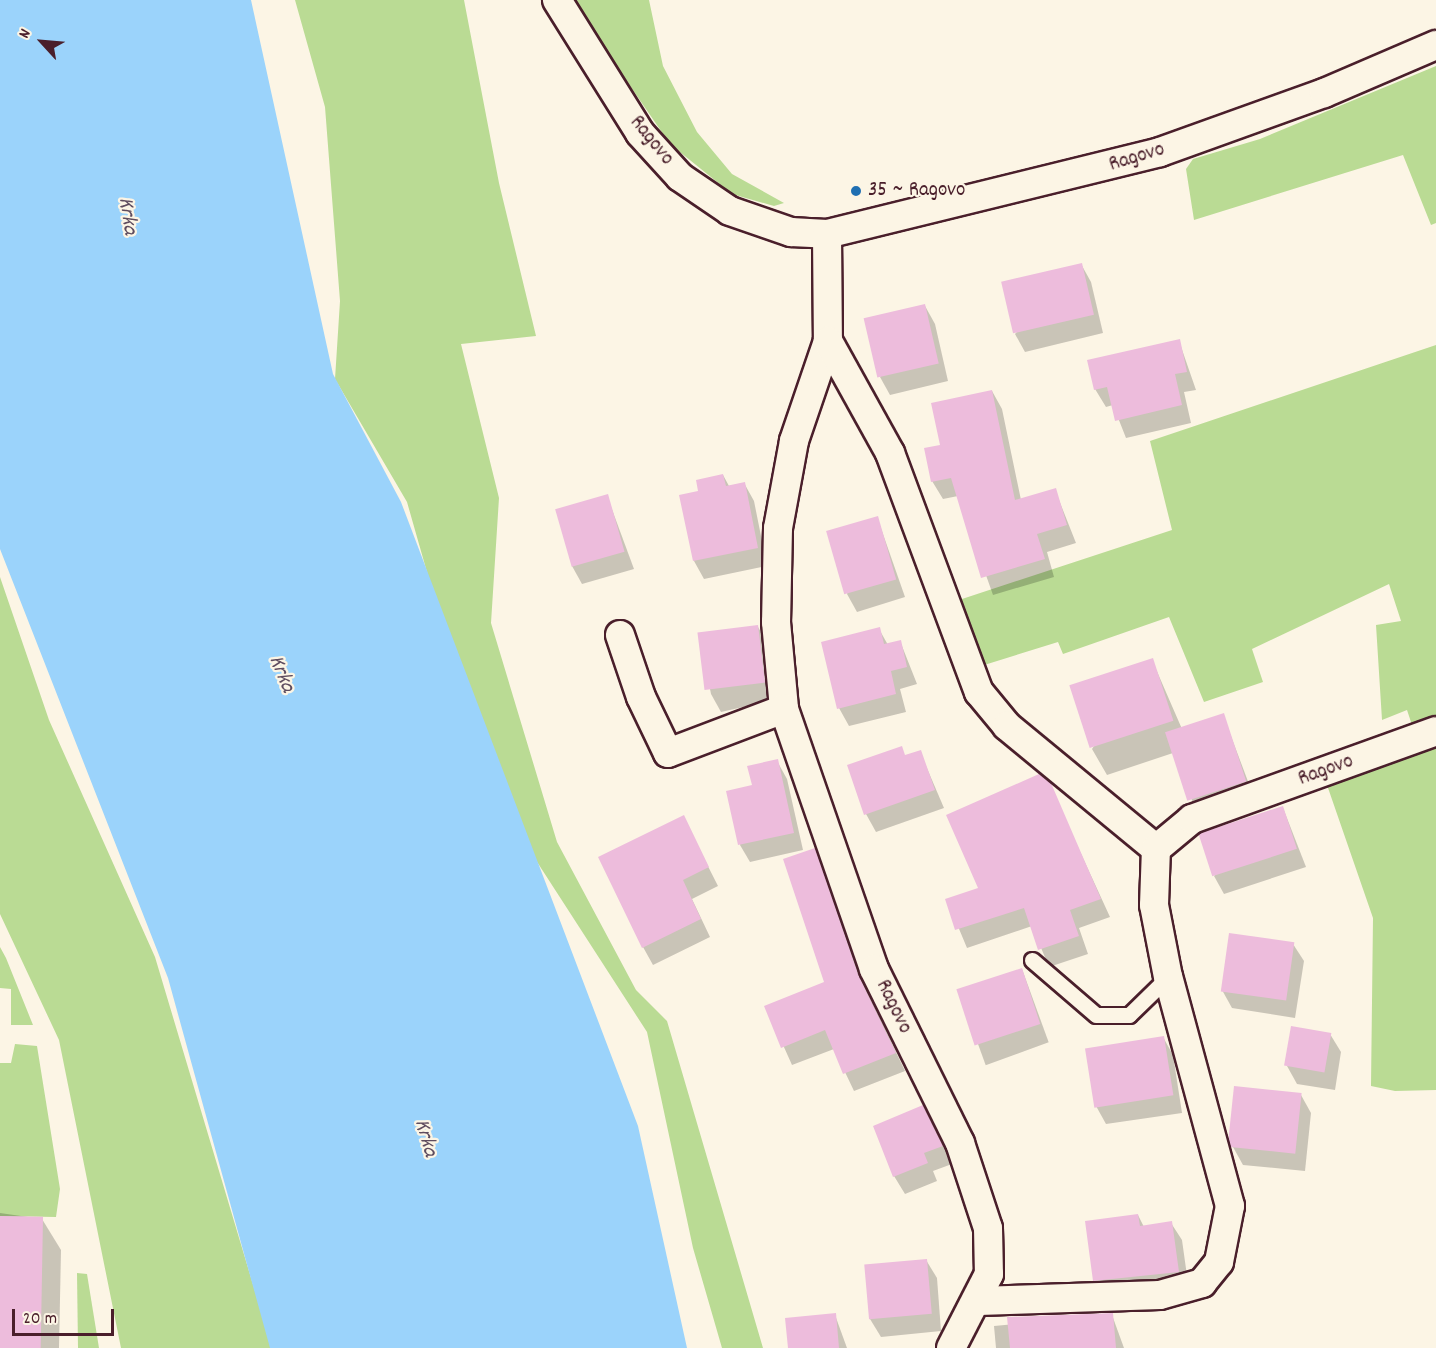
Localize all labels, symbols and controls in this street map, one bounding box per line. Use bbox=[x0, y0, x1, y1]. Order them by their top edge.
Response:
north arrow bbox=[12, 12, 72, 72]
text: N bbox=[13, 25, 37, 42]
street label: Ragovo bbox=[623, 111, 679, 171]
street label: Ragovo bbox=[1106, 138, 1168, 178]
place label: 35 ~ Ragovo bbox=[868, 178, 965, 204]
marker: 35 ~ Ragovo bbox=[849, 184, 863, 198]
water label: Krka bbox=[111, 196, 143, 236]
water label: Krka bbox=[262, 652, 300, 696]
street label: Ragovo bbox=[1295, 749, 1357, 793]
street label: Ragovo bbox=[869, 976, 917, 1038]
water label: Krka bbox=[407, 1116, 443, 1160]
scale bar bbox=[15, 1297, 117, 1335]
text: 20 m bbox=[23, 1307, 57, 1332]

